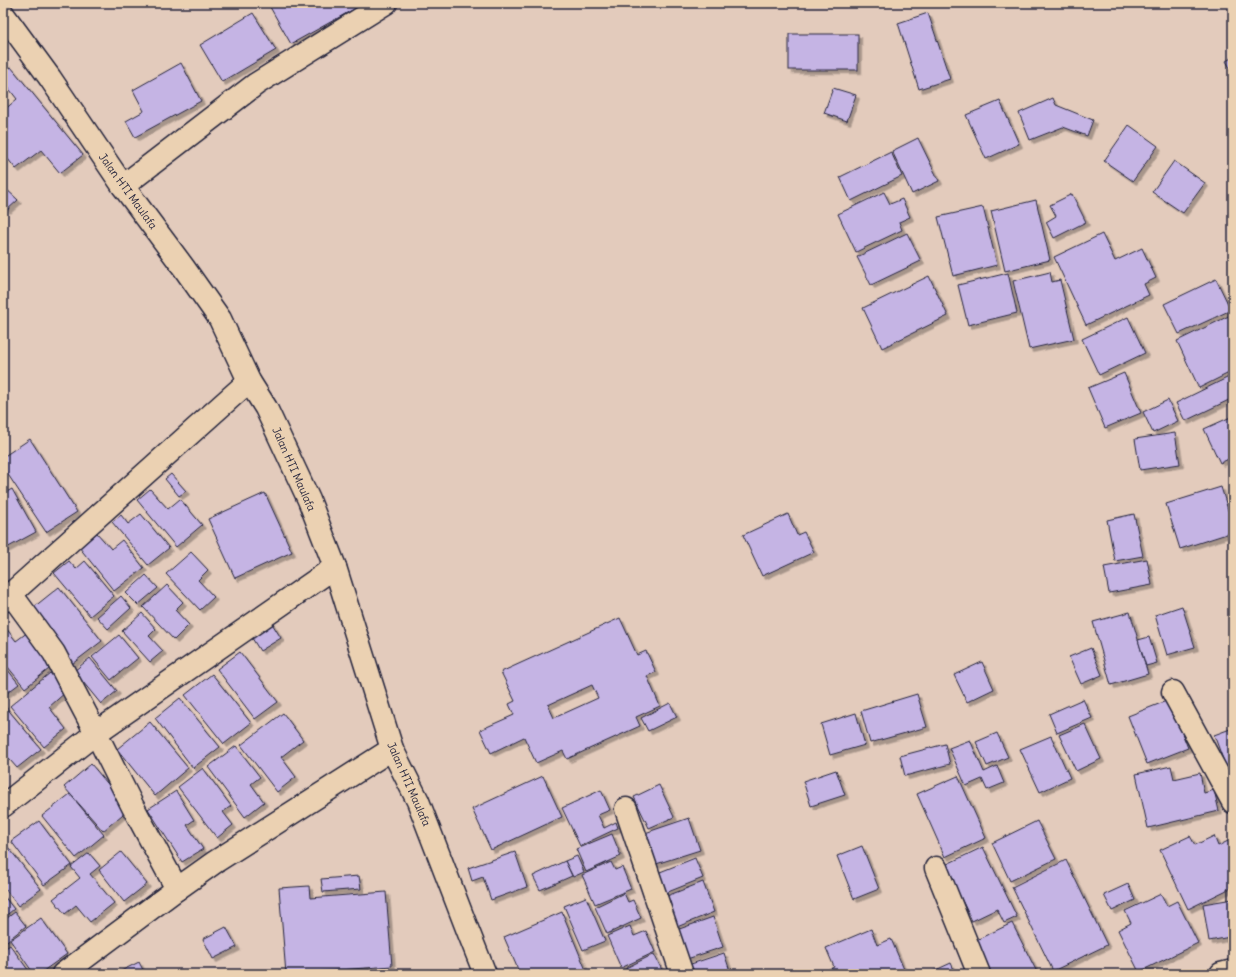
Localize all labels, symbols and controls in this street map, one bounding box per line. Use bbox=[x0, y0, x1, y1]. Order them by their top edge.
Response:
street label: Jalan HTI Maulafa bbox=[96, 150, 160, 232]
street label: Jalan HTI Maulafa bbox=[269, 425, 319, 513]
street label: Jalan HTI Maulafa bbox=[384, 740, 434, 828]

